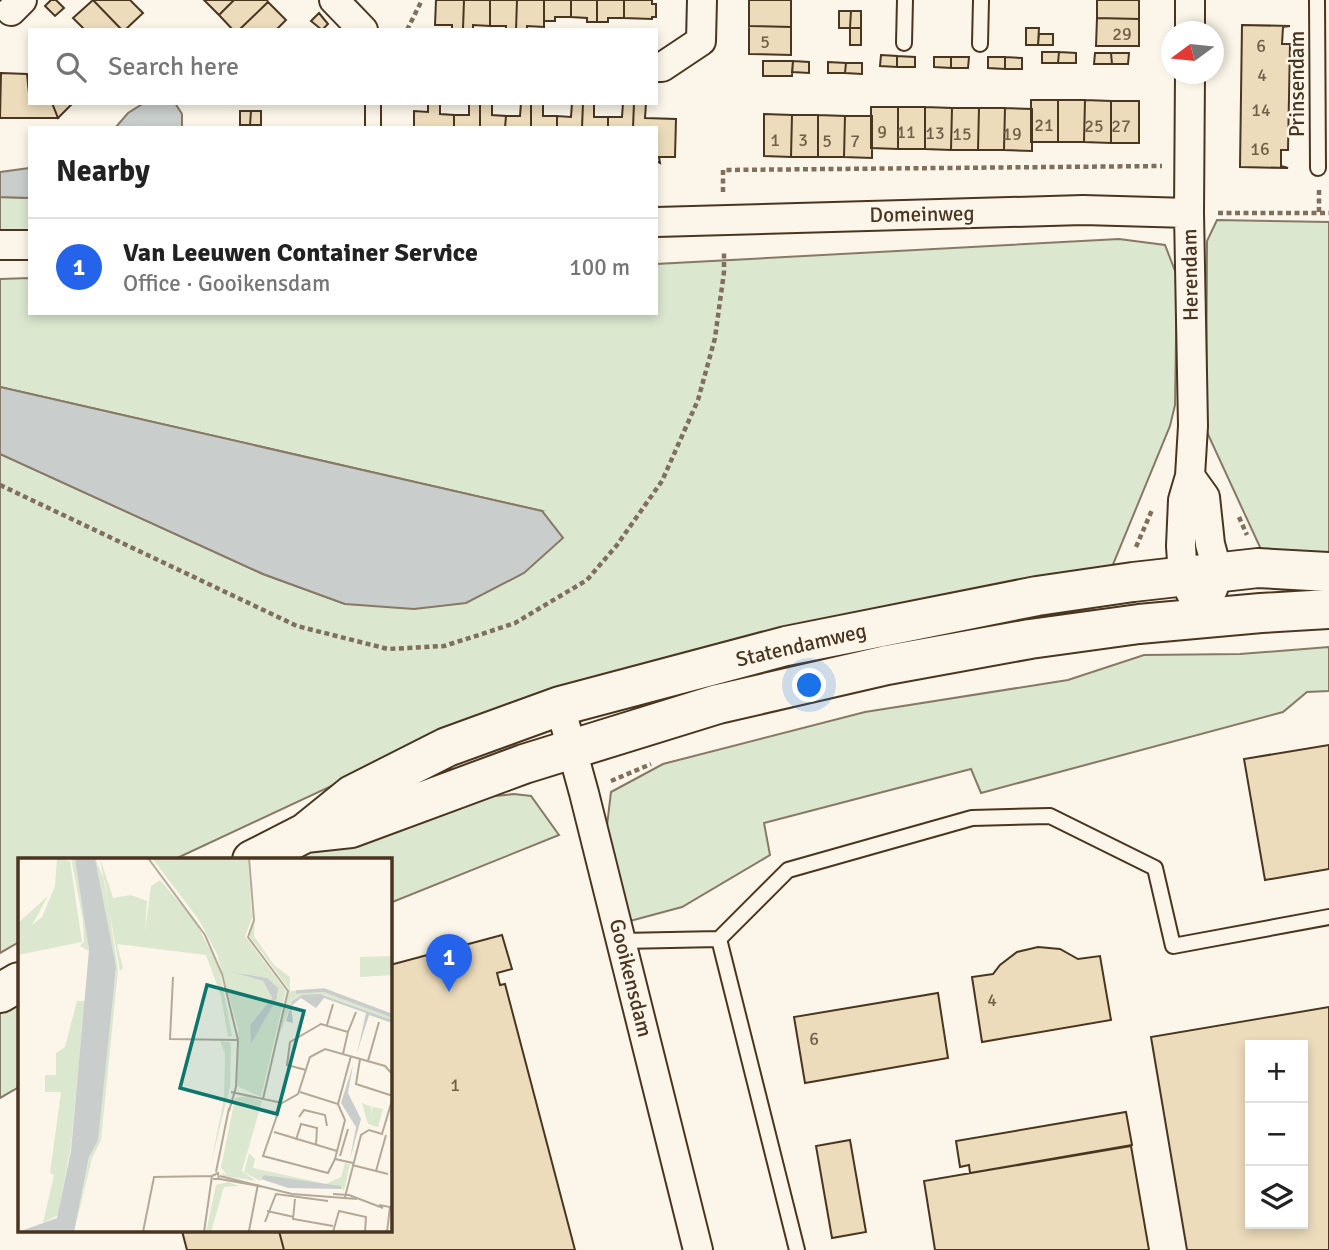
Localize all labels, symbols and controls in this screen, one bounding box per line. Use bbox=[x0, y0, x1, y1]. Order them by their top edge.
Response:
north arrow bbox=[1161, 21, 1224, 84]
house number: 29 bbox=[1112, 23, 1132, 45]
search box bbox=[28, 28, 658, 105]
house number: 5 bbox=[760, 31, 770, 53]
street label: Prinsendam bbox=[1284, 31, 1310, 137]
house number: 6 bbox=[1256, 35, 1266, 57]
icon: search bbox=[52, 48, 90, 86]
text: Search here bbox=[108, 51, 239, 83]
house number: 4 bbox=[1257, 64, 1267, 86]
house number: 14 bbox=[1251, 99, 1271, 121]
house number: 21 bbox=[1034, 114, 1054, 136]
house number: 25 bbox=[1084, 115, 1104, 137]
house number: 27 bbox=[1111, 115, 1131, 137]
house number: 9 bbox=[877, 121, 887, 143]
house number: 11 bbox=[896, 121, 916, 143]
house number: 13 bbox=[925, 122, 945, 144]
house number: 15 bbox=[952, 123, 972, 145]
house number: 19 bbox=[1002, 123, 1022, 145]
house number: 1 bbox=[770, 129, 780, 151]
house number: 3 bbox=[798, 129, 808, 151]
house number: 5 bbox=[822, 130, 832, 152]
house number: 7 bbox=[850, 130, 860, 152]
house number: 16 bbox=[1250, 138, 1270, 160]
text: Nearby bbox=[56, 153, 150, 190]
street label: Domeinweg bbox=[869, 200, 975, 228]
street label: Herendam bbox=[1176, 229, 1204, 321]
text: Van Leeuwen Container Service bbox=[123, 237, 478, 269]
text: 1 bbox=[73, 253, 85, 282]
text: 100 m bbox=[569, 253, 630, 282]
text: Office · Gooikensdam bbox=[123, 269, 330, 298]
street label: Statendamweg bbox=[733, 617, 869, 673]
your location bbox=[792, 668, 826, 702]
inset map bbox=[18, 858, 392, 1232]
street label: Gooikensdam bbox=[604, 916, 658, 1040]
pin: 1 bbox=[426, 934, 472, 992]
house number: 4 bbox=[987, 989, 997, 1011]
house number: 6 bbox=[809, 1028, 819, 1050]
map controls bbox=[1245, 1040, 1308, 1229]
button: + bbox=[1245, 1040, 1308, 1103]
house number: 1 bbox=[450, 1074, 460, 1096]
button: − bbox=[1245, 1103, 1308, 1166]
button: layers bbox=[1245, 1166, 1308, 1229]

